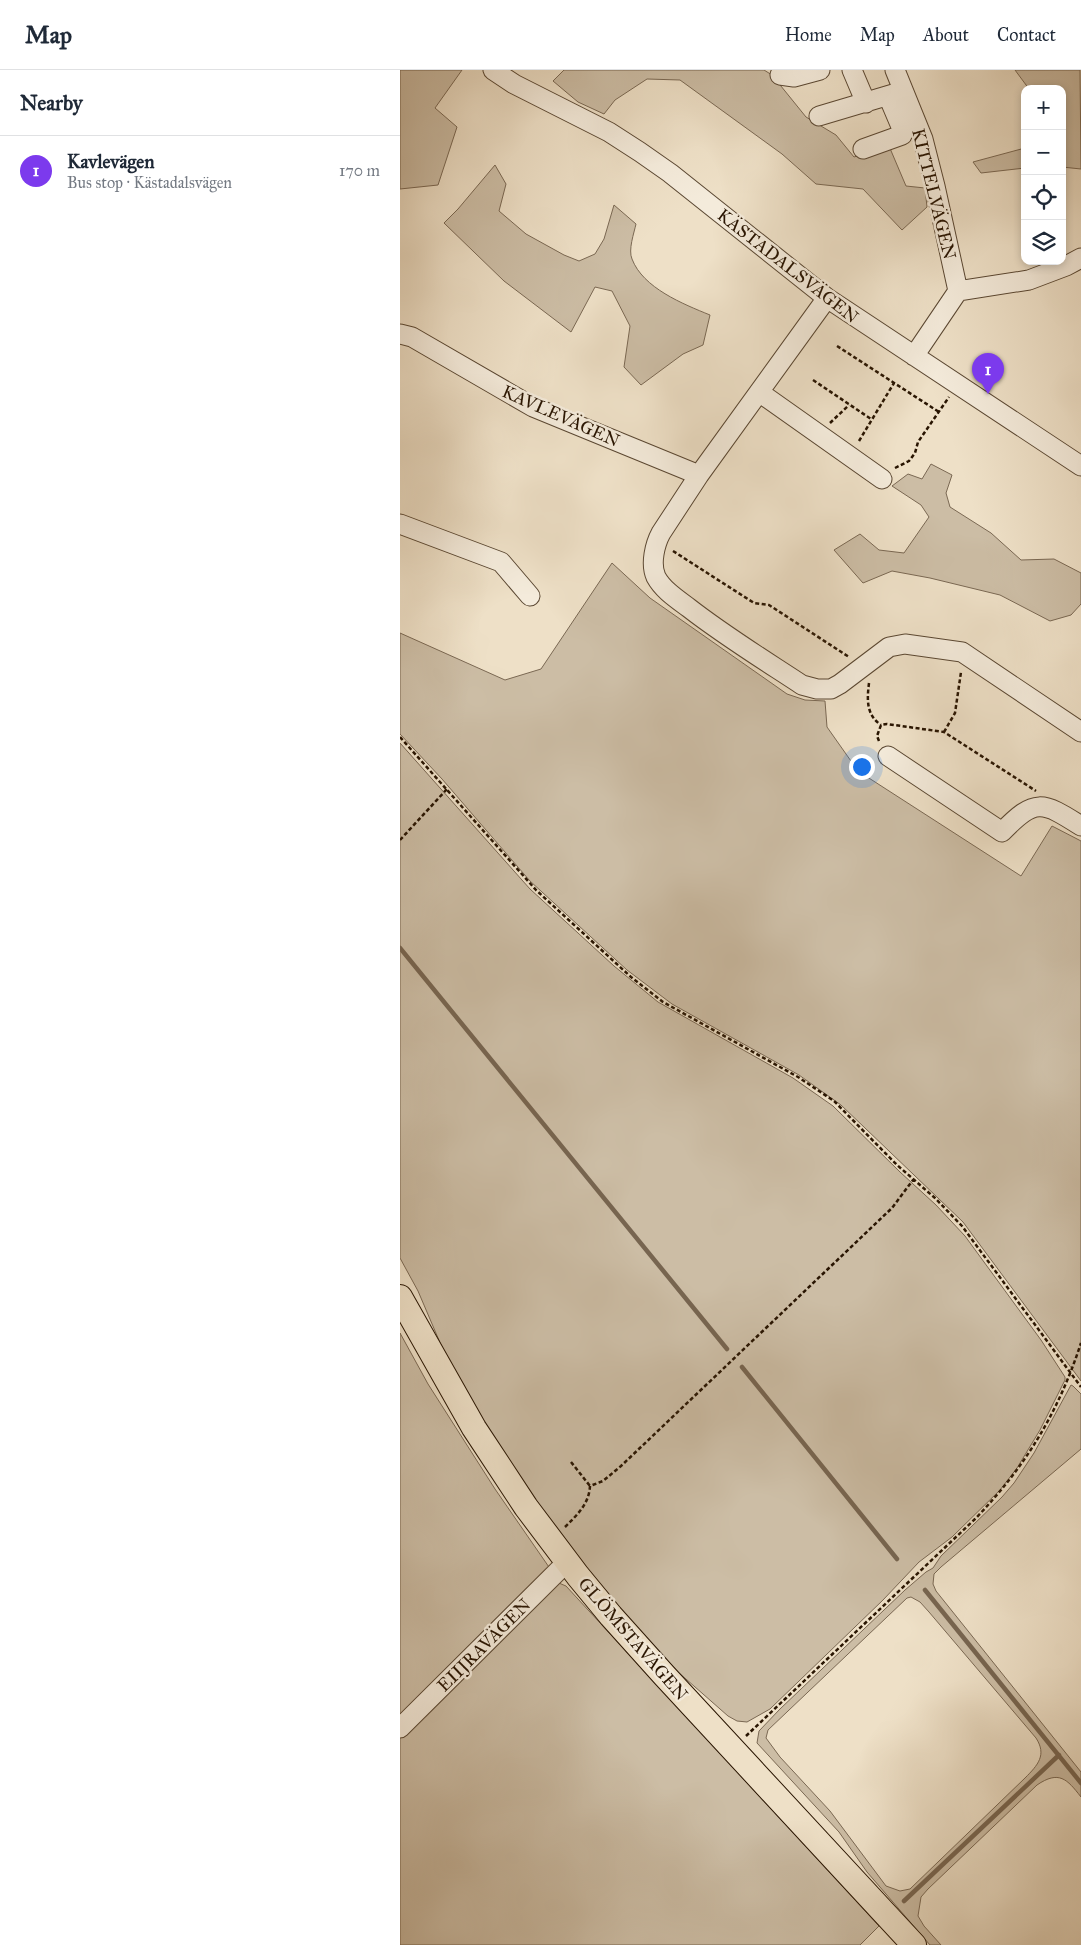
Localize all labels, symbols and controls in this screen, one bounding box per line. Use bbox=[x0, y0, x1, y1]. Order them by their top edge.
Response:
text: Map bbox=[25, 20, 72, 50]
text: Home bbox=[785, 24, 832, 46]
text: Map bbox=[860, 24, 895, 46]
text: About bbox=[923, 24, 969, 46]
text: Contact bbox=[997, 24, 1056, 46]
map controls bbox=[1021, 85, 1066, 265]
button: + bbox=[1021, 85, 1066, 130]
text: Nearby bbox=[20, 90, 83, 116]
street label: KITTELVÄGEN bbox=[907, 126, 961, 262]
button: − bbox=[1021, 130, 1066, 175]
text: Kavlevägen bbox=[67, 150, 155, 173]
text: 1 bbox=[33, 161, 39, 180]
text: 170 m bbox=[339, 161, 380, 180]
text: Bus stop · Kästadalsvägen bbox=[67, 173, 232, 192]
button: locate bbox=[1021, 175, 1066, 220]
street label: KÄSTADALSVÄGEN bbox=[713, 204, 863, 328]
button: layers bbox=[1021, 220, 1066, 265]
pin: 1 bbox=[972, 353, 1004, 394]
street label: KAVLEVÄGEN bbox=[499, 380, 623, 452]
your location bbox=[849, 754, 875, 780]
street label: GLÖMSTAVÄGEN bbox=[574, 1572, 693, 1705]
street label: EIIJRAVÄGEN bbox=[433, 1594, 536, 1697]

